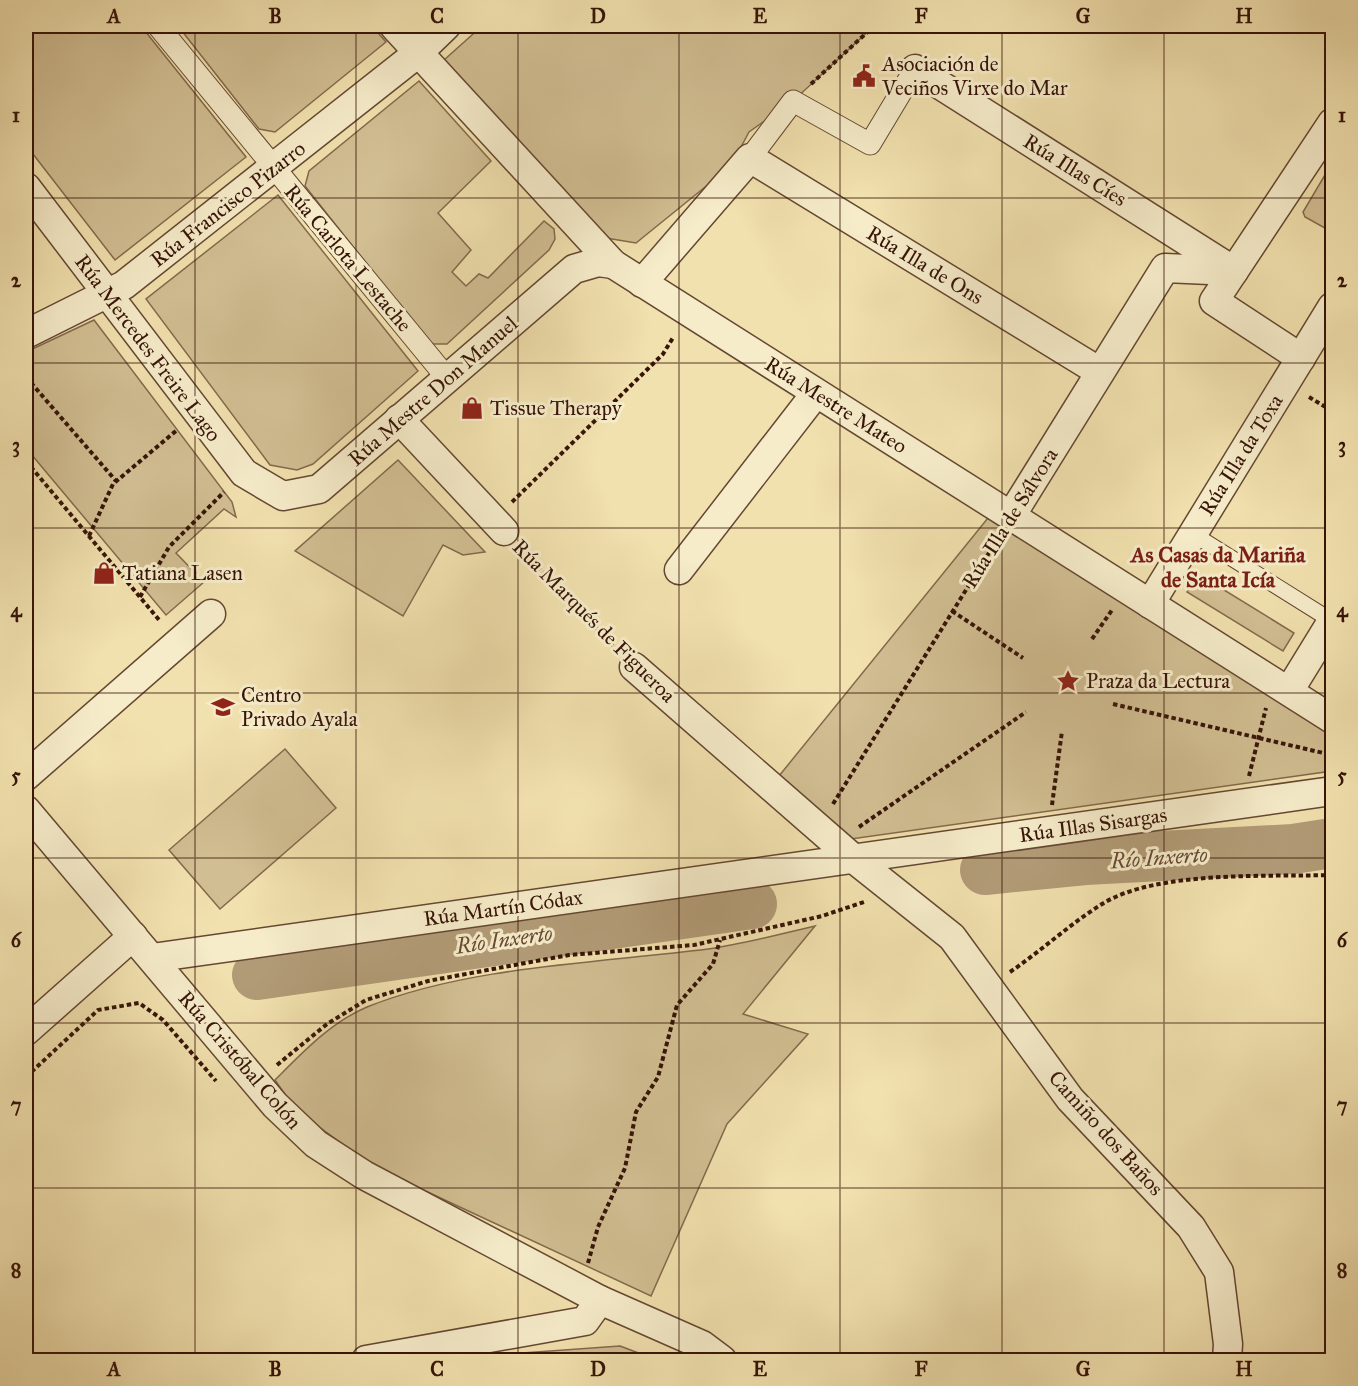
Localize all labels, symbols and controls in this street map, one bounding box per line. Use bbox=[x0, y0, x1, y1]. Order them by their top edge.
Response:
text: A bbox=[105, 4, 121, 28]
text: B bbox=[268, 4, 282, 28]
text: C bbox=[430, 4, 444, 28]
text: D bbox=[590, 4, 606, 28]
text: E bbox=[753, 4, 768, 28]
text: F bbox=[914, 4, 928, 28]
text: G bbox=[1076, 4, 1091, 28]
text: H bbox=[1235, 4, 1253, 28]
place label: Asociación de Veciños Virxe do Mar bbox=[881, 51, 1068, 101]
public building icon: Asociación de Veciños Virxe do Mar bbox=[851, 63, 877, 89]
text: 1 bbox=[12, 103, 20, 127]
text: 1 bbox=[1338, 103, 1346, 127]
street label: Rúa Illas Cíes bbox=[1019, 128, 1131, 212]
street label: Rúa Francisco Pizarro bbox=[145, 135, 311, 273]
street label: Rúa Carlota Lestache bbox=[279, 179, 417, 337]
street label: Rúa Illa de Ons bbox=[862, 220, 988, 310]
street label: Rúa Mercedes Freire Lago bbox=[69, 249, 227, 447]
text: 2 bbox=[11, 268, 22, 292]
text: 2 bbox=[1337, 268, 1348, 292]
street label: Rúa Mestre Don Manuel bbox=[343, 310, 523, 472]
street label: Rúa Mestre Mateo bbox=[760, 351, 912, 459]
street label: Rúa Illa da Toxa bbox=[1193, 389, 1289, 521]
shop icon: Tissue Therapy bbox=[459, 395, 485, 421]
place label: Tissue Therapy bbox=[490, 395, 623, 421]
text: 3 bbox=[12, 433, 20, 458]
text: 3 bbox=[1338, 433, 1346, 458]
street label: Rúa Illa de Sálvora bbox=[956, 443, 1064, 593]
street label: Rúa Marqués de Figueroa bbox=[507, 534, 681, 708]
district label: As Casas da Mariña de Santa Icía bbox=[1129, 541, 1306, 593]
shop icon: Tatiana Lasen bbox=[91, 560, 117, 586]
place label: Tatiana Lasen bbox=[122, 560, 243, 586]
text: 4 bbox=[10, 598, 22, 623]
text: 4 bbox=[1336, 598, 1348, 623]
place icon: Praza da Lectura bbox=[1055, 668, 1081, 694]
place label: Praza da Lectura bbox=[1086, 668, 1230, 694]
place label: Centro Privado Ayala bbox=[241, 682, 358, 732]
school or university icon: Centro Privado Ayala bbox=[210, 694, 236, 720]
text: 5 bbox=[11, 763, 21, 787]
text: 5 bbox=[1337, 763, 1347, 787]
street label: Rúa Illas Sisargas bbox=[1017, 802, 1169, 848]
water label: Río Inxerto bbox=[1109, 841, 1209, 874]
street label: Rúa Martín Códax bbox=[422, 884, 585, 932]
water label: Río Inxerto bbox=[453, 919, 554, 960]
text: 6 bbox=[11, 928, 23, 952]
text: 6 bbox=[1337, 928, 1349, 952]
street label: Rúa Cristóbal Colón bbox=[173, 985, 307, 1135]
street label: Camiño dos Baños bbox=[1043, 1065, 1169, 1201]
text: 7 bbox=[11, 1093, 22, 1117]
text: 7 bbox=[1337, 1093, 1348, 1117]
text: 8 bbox=[11, 1258, 21, 1282]
text: 8 bbox=[1337, 1258, 1347, 1282]
text: A bbox=[105, 1357, 121, 1381]
text: B bbox=[268, 1357, 282, 1381]
text: C bbox=[430, 1357, 444, 1381]
text: D bbox=[590, 1357, 606, 1381]
text: E bbox=[753, 1357, 768, 1381]
text: F bbox=[914, 1357, 928, 1381]
text: G bbox=[1076, 1357, 1091, 1381]
text: H bbox=[1235, 1357, 1253, 1381]

